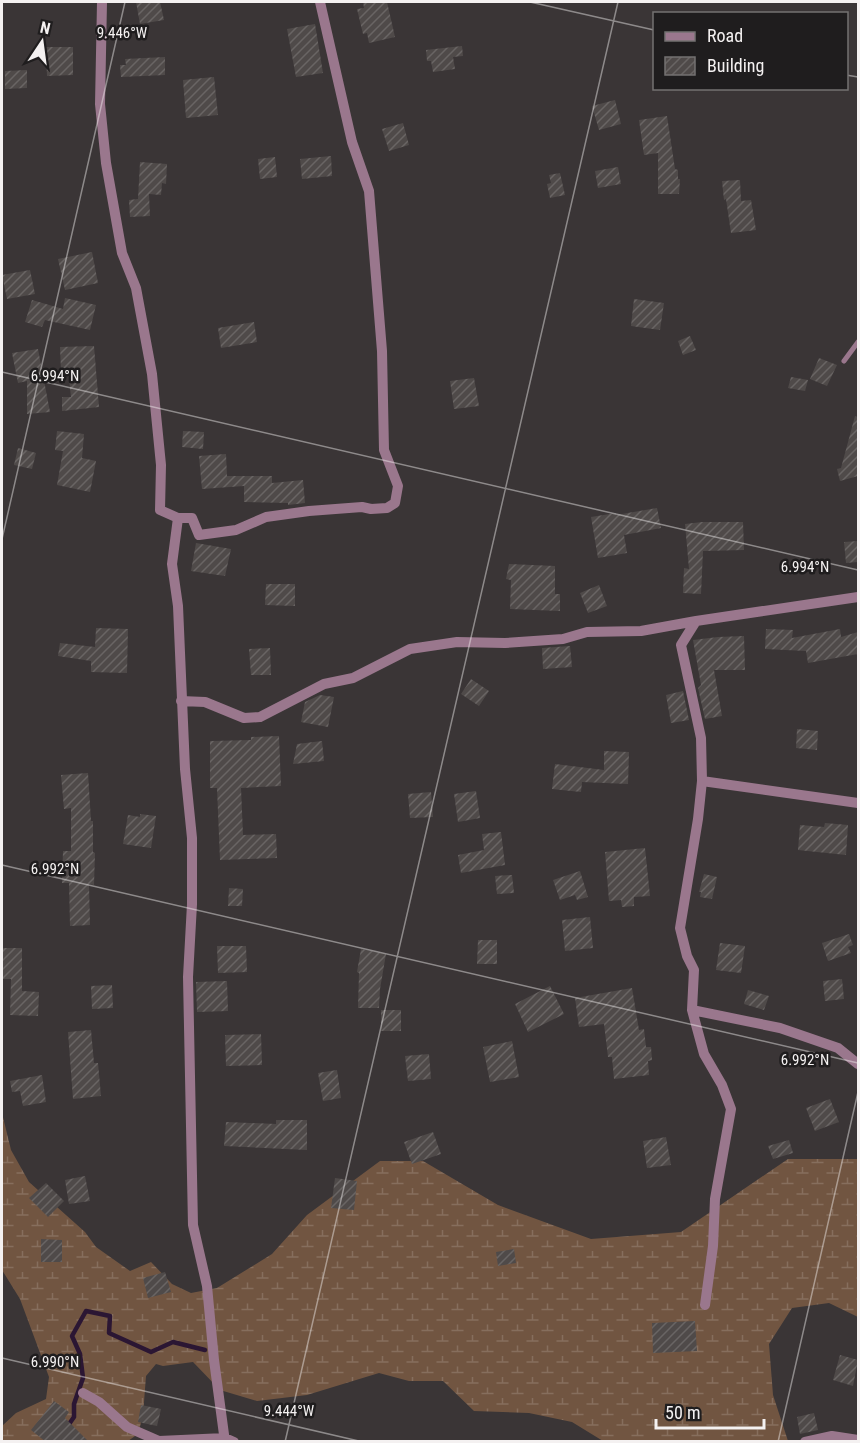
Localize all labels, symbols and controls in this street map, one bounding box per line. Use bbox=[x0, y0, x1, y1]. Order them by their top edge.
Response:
north arrow bbox=[12, 12, 72, 72]
legend bbox=[653, 12, 848, 90]
text: N bbox=[38, 18, 52, 38]
text: 9.446°W bbox=[97, 24, 148, 42]
text: Road bbox=[707, 25, 743, 46]
text: Building bbox=[707, 55, 764, 76]
text: 6.994°N bbox=[31, 367, 79, 385]
text: 6.994°N bbox=[781, 558, 829, 576]
text: 6.992°N bbox=[31, 860, 79, 878]
text: 6.992°N bbox=[781, 1051, 829, 1069]
text: 6.990°N bbox=[31, 1353, 79, 1371]
scale bar bbox=[656, 1392, 764, 1430]
text: 9.444°W bbox=[264, 1402, 315, 1420]
text: 50 m bbox=[665, 1402, 700, 1423]

